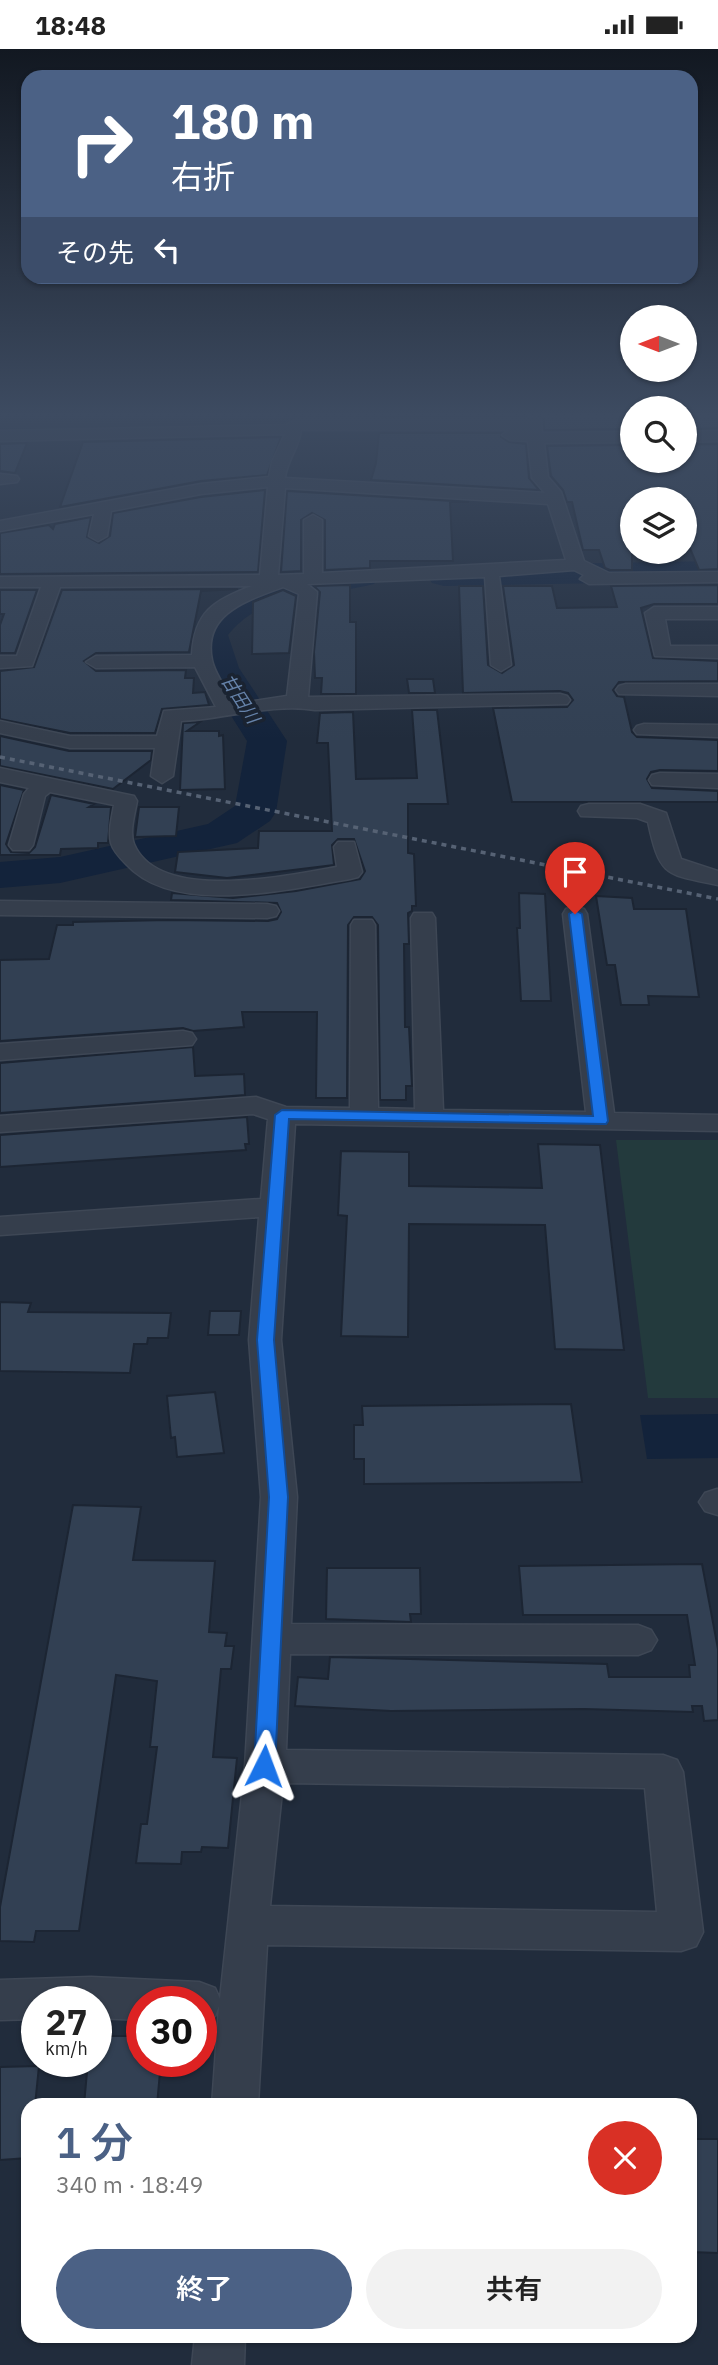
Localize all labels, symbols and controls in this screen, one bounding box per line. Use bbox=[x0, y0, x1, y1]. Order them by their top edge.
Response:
text: 18:48 bbox=[35, 8, 106, 42]
text: 180 m bbox=[171, 89, 315, 152]
icon: right bbox=[56, 98, 147, 189]
text: 右折 bbox=[171, 155, 235, 197]
icon: left bbox=[148, 231, 186, 269]
text: その先 bbox=[56, 235, 134, 269]
north arrow bbox=[620, 305, 696, 381]
map controls bbox=[620, 305, 697, 564]
button: search bbox=[620, 396, 697, 473]
button: layers bbox=[620, 487, 697, 564]
water label: 甘田川 bbox=[216, 670, 266, 729]
pin bbox=[545, 842, 605, 914]
icon: arrive bbox=[556, 853, 594, 891]
position arrow bbox=[227, 1729, 301, 1803]
speed limit sign: 30 bbox=[126, 1986, 217, 2077]
text: 27 bbox=[45, 1999, 88, 2045]
text: km/h bbox=[45, 2037, 88, 2060]
text: 1 分 bbox=[56, 2115, 133, 2170]
button: close bbox=[588, 2121, 662, 2195]
text: 340 m · 18:49 bbox=[56, 2169, 203, 2199]
button: 終了 bbox=[56, 2249, 352, 2329]
button: 共有 bbox=[366, 2249, 662, 2329]

